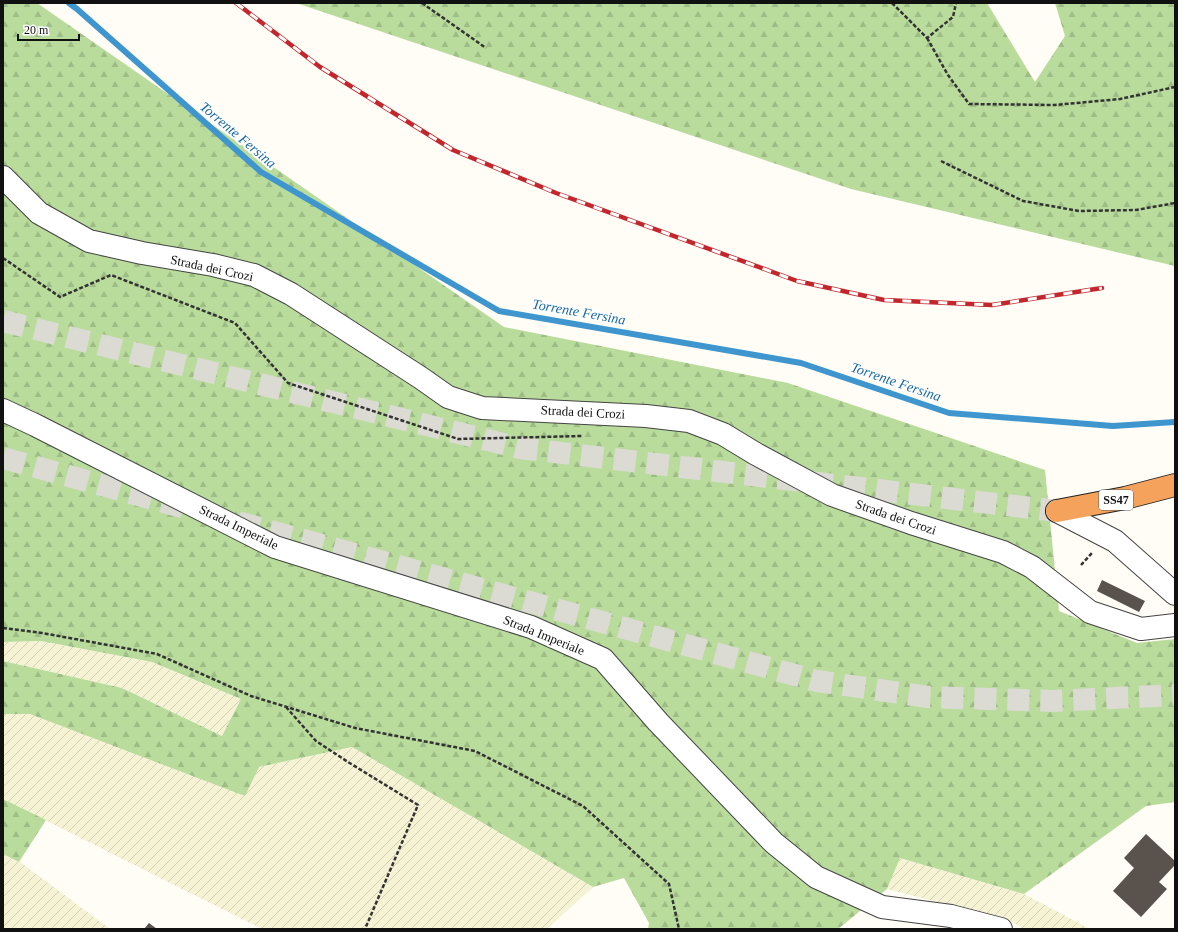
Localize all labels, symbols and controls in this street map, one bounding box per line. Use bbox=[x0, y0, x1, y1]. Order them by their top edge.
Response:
scale bar bbox=[18, 16, 79, 42]
text: 20 m bbox=[24, 23, 49, 37]
water label: Torrente Fersina bbox=[197, 99, 279, 171]
street label: Strada dei Crozi bbox=[169, 252, 255, 284]
water label: Torrente Fersina bbox=[531, 296, 627, 328]
water label: Torrente Fersina bbox=[849, 360, 943, 404]
street label: Strada dei Crozi bbox=[540, 402, 626, 422]
road number: SS47 bbox=[1099, 490, 1133, 510]
street label: Strada dei Crozi bbox=[854, 496, 939, 538]
street label: Strada Imperiale bbox=[197, 501, 281, 553]
street label: Strada Imperiale bbox=[501, 612, 587, 658]

